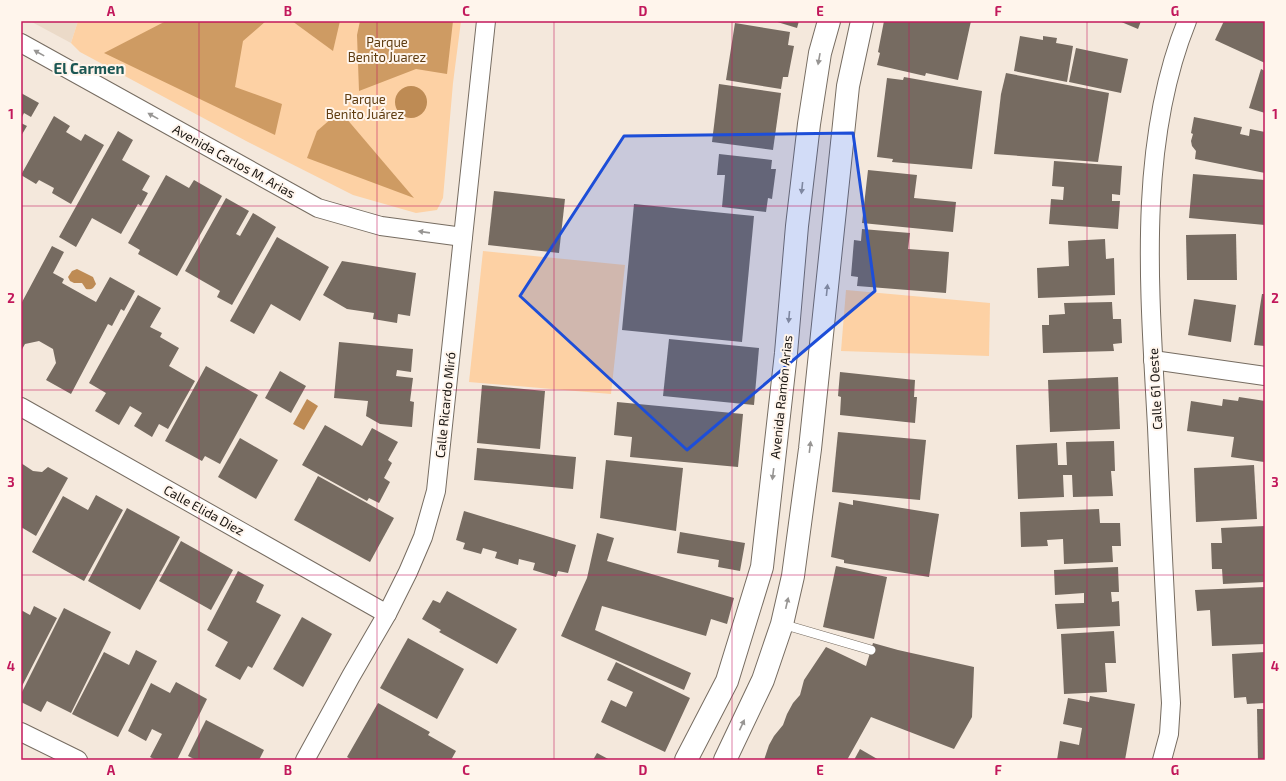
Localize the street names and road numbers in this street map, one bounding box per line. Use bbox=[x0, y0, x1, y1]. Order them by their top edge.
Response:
street label: Avenida Carlos M. Arias bbox=[170, 121, 298, 201]
street label: Avenida Ramón Arias bbox=[767, 334, 795, 460]
street label: Calle 61 Oeste bbox=[1145, 348, 1165, 430]
street label: Calle Ricardo Miró bbox=[431, 351, 459, 459]
street label: Calle Elida Diez bbox=[161, 481, 247, 539]

